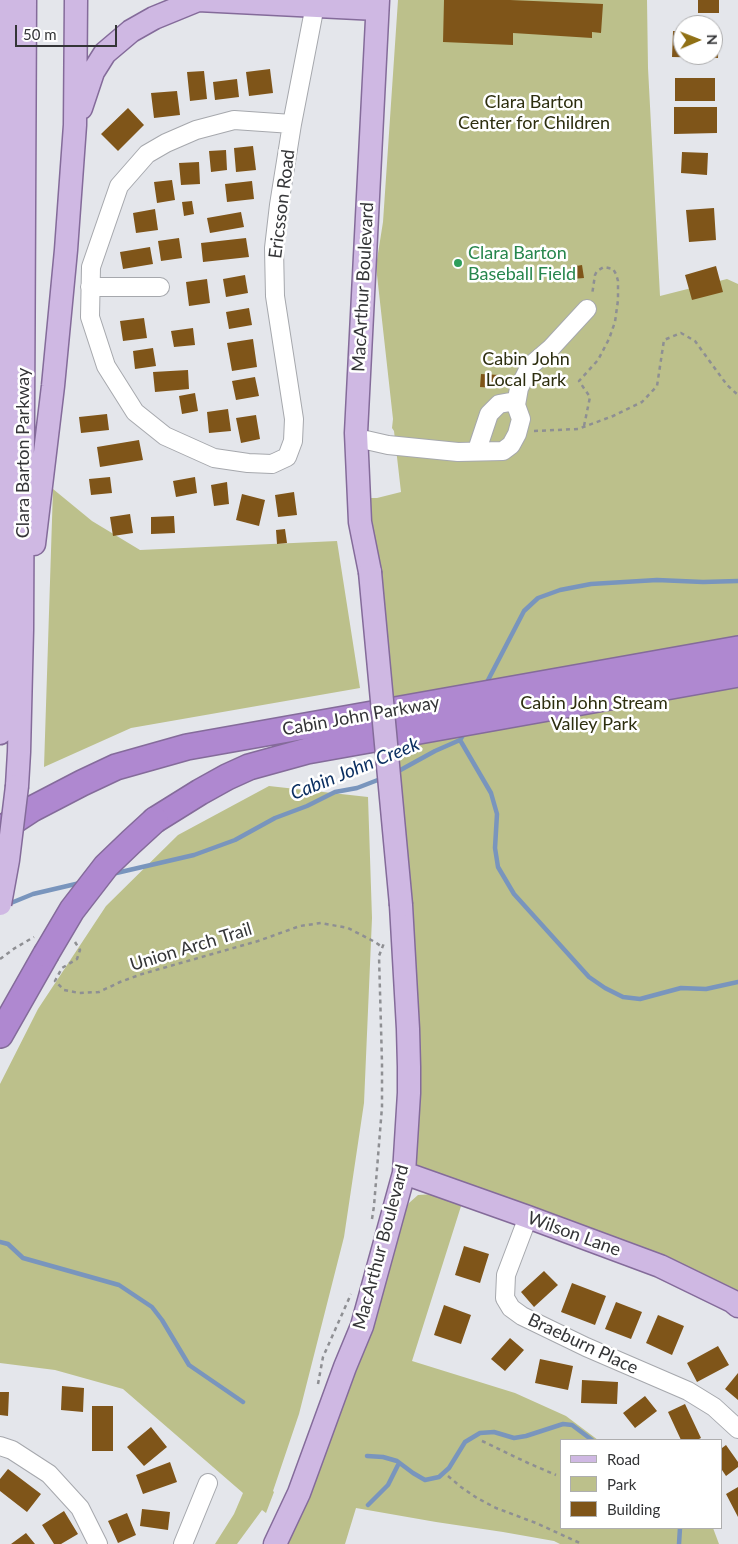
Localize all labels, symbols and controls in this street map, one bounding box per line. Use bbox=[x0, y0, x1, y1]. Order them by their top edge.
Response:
scale bar bbox=[18, 15, 120, 47]
north arrow bbox=[673, 15, 723, 65]
text: 50 m bbox=[23, 25, 57, 43]
text: N bbox=[704, 34, 721, 45]
park label: Clara Barton Center for Children bbox=[458, 91, 610, 134]
street label: Ericsson Road bbox=[265, 148, 299, 260]
street label: MacArthur Boulevard bbox=[348, 202, 378, 372]
place label: Clara Barton Baseball Field bbox=[468, 242, 576, 284]
marker: Clara Barton Baseball Field bbox=[452, 257, 464, 269]
park label: Cabin John Local Park bbox=[482, 348, 570, 390]
street label: Clara Barton Parkway bbox=[12, 368, 34, 538]
street label: Cabin John Parkway bbox=[281, 692, 441, 740]
park label: Cabin John Stream Valley Park bbox=[520, 692, 668, 734]
water label: Cabin John Creek bbox=[287, 733, 423, 805]
street label: Union Arch Trail bbox=[127, 918, 255, 976]
street label: MacArthur Boulevard bbox=[349, 1162, 413, 1332]
street label: Wilson Lane bbox=[524, 1207, 624, 1261]
street label: Braeburn Place bbox=[524, 1309, 642, 1379]
legend bbox=[560, 1439, 723, 1529]
text: Road bbox=[607, 1450, 640, 1468]
text: Park bbox=[607, 1475, 636, 1493]
text: Building bbox=[607, 1500, 660, 1518]

